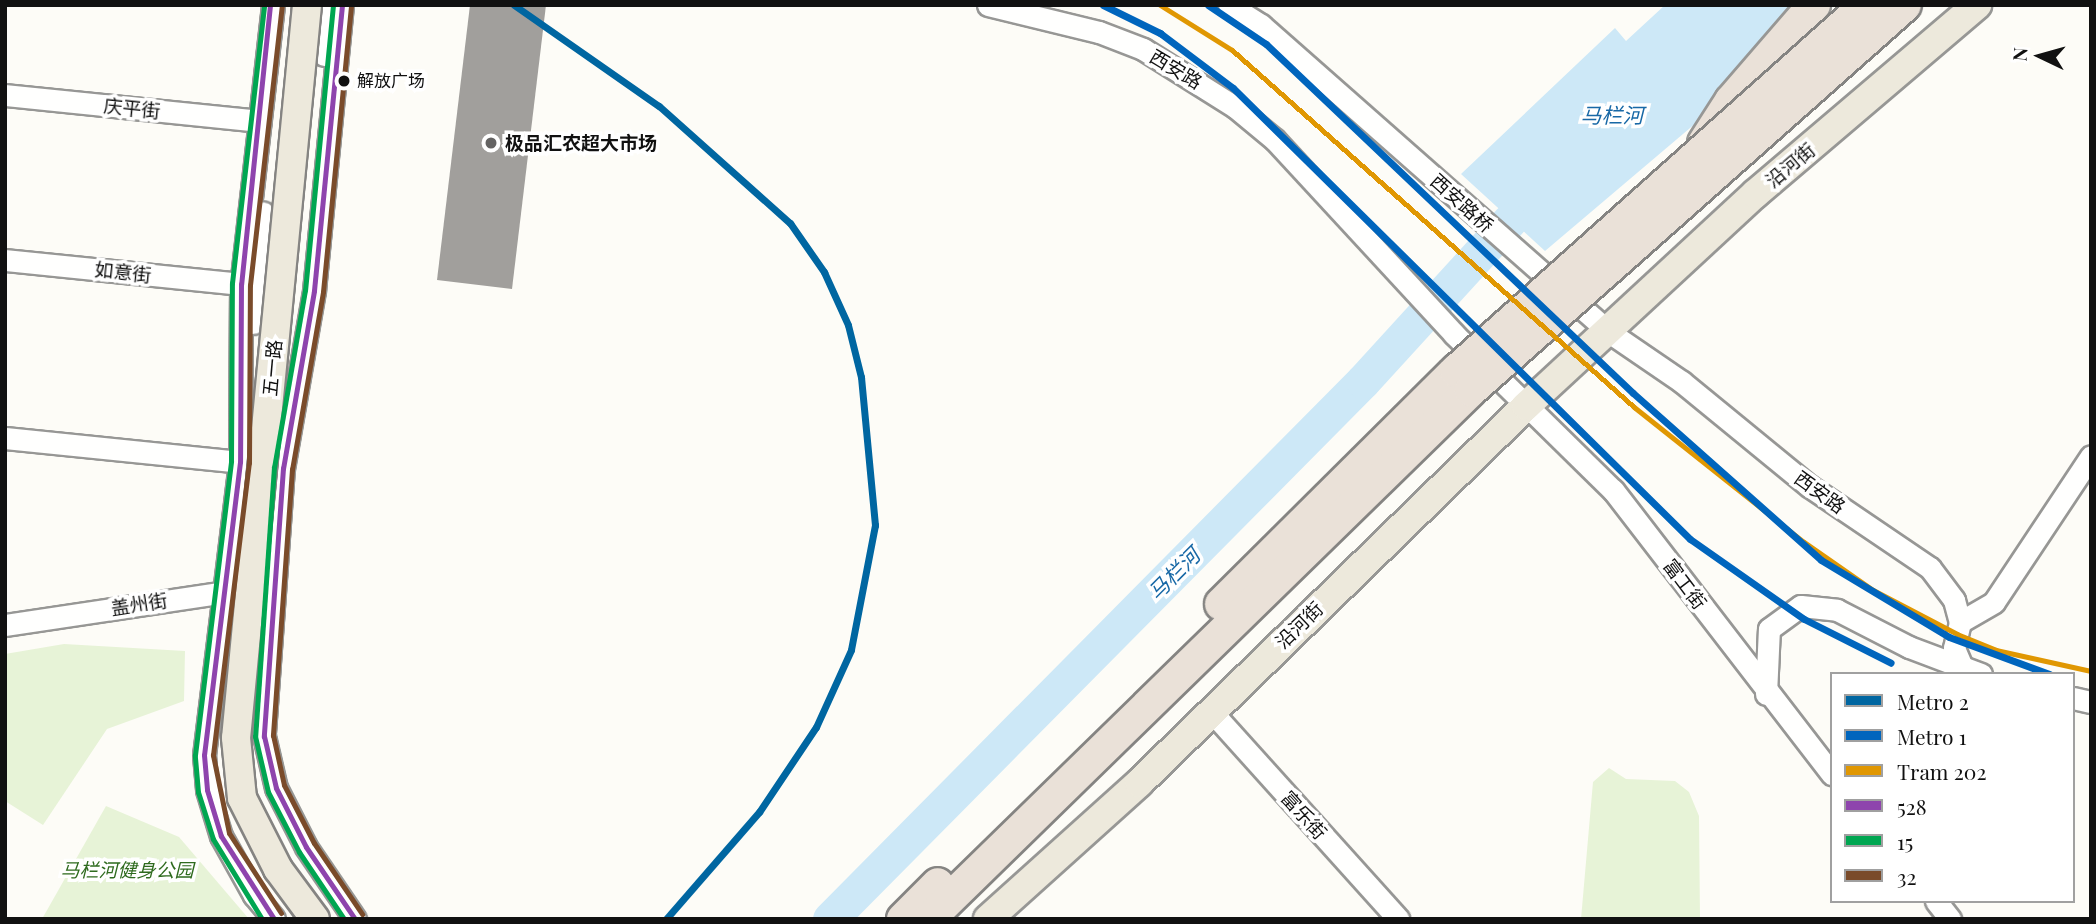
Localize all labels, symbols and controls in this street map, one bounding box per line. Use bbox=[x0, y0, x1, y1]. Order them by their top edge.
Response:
north arrow bbox=[2005, 21, 2075, 91]
street label: 西安路 bbox=[1146, 45, 1206, 93]
text: N bbox=[2006, 46, 2033, 62]
place label: 解放广场 bbox=[357, 71, 425, 91]
marker: 解放广场 bbox=[337, 74, 351, 88]
street label: 庆平街 bbox=[102, 94, 162, 122]
water label: 马栏河 bbox=[1581, 101, 1643, 127]
place label: 极品汇农超大市场 bbox=[505, 132, 657, 154]
marker: 极品汇农超大市场 bbox=[483, 135, 499, 151]
street label: 沿河街 bbox=[1761, 138, 1819, 192]
street label: 西安路桥 bbox=[1426, 169, 1498, 237]
street label: 如意街 bbox=[93, 258, 153, 286]
street label: 五一路 bbox=[258, 339, 286, 397]
street label: 西安路 bbox=[1790, 466, 1850, 518]
water label: 马栏河 bbox=[1142, 542, 1204, 604]
street label: 富工街 bbox=[1659, 554, 1711, 614]
street label: 盖州街 bbox=[109, 588, 169, 620]
street label: 沿河街 bbox=[1271, 597, 1327, 653]
legend bbox=[1830, 672, 2075, 903]
text: Metro 2 bbox=[1897, 687, 1969, 715]
text: Metro 1 bbox=[1897, 722, 1966, 750]
text: Tram 202 bbox=[1897, 757, 1986, 785]
street label: 富乐街 bbox=[1276, 786, 1332, 844]
text: 528 bbox=[1897, 792, 1927, 820]
text: 15 bbox=[1897, 827, 1913, 855]
park label: 马栏河健身公园 bbox=[61, 859, 193, 881]
text: 32 bbox=[1897, 862, 1917, 890]

